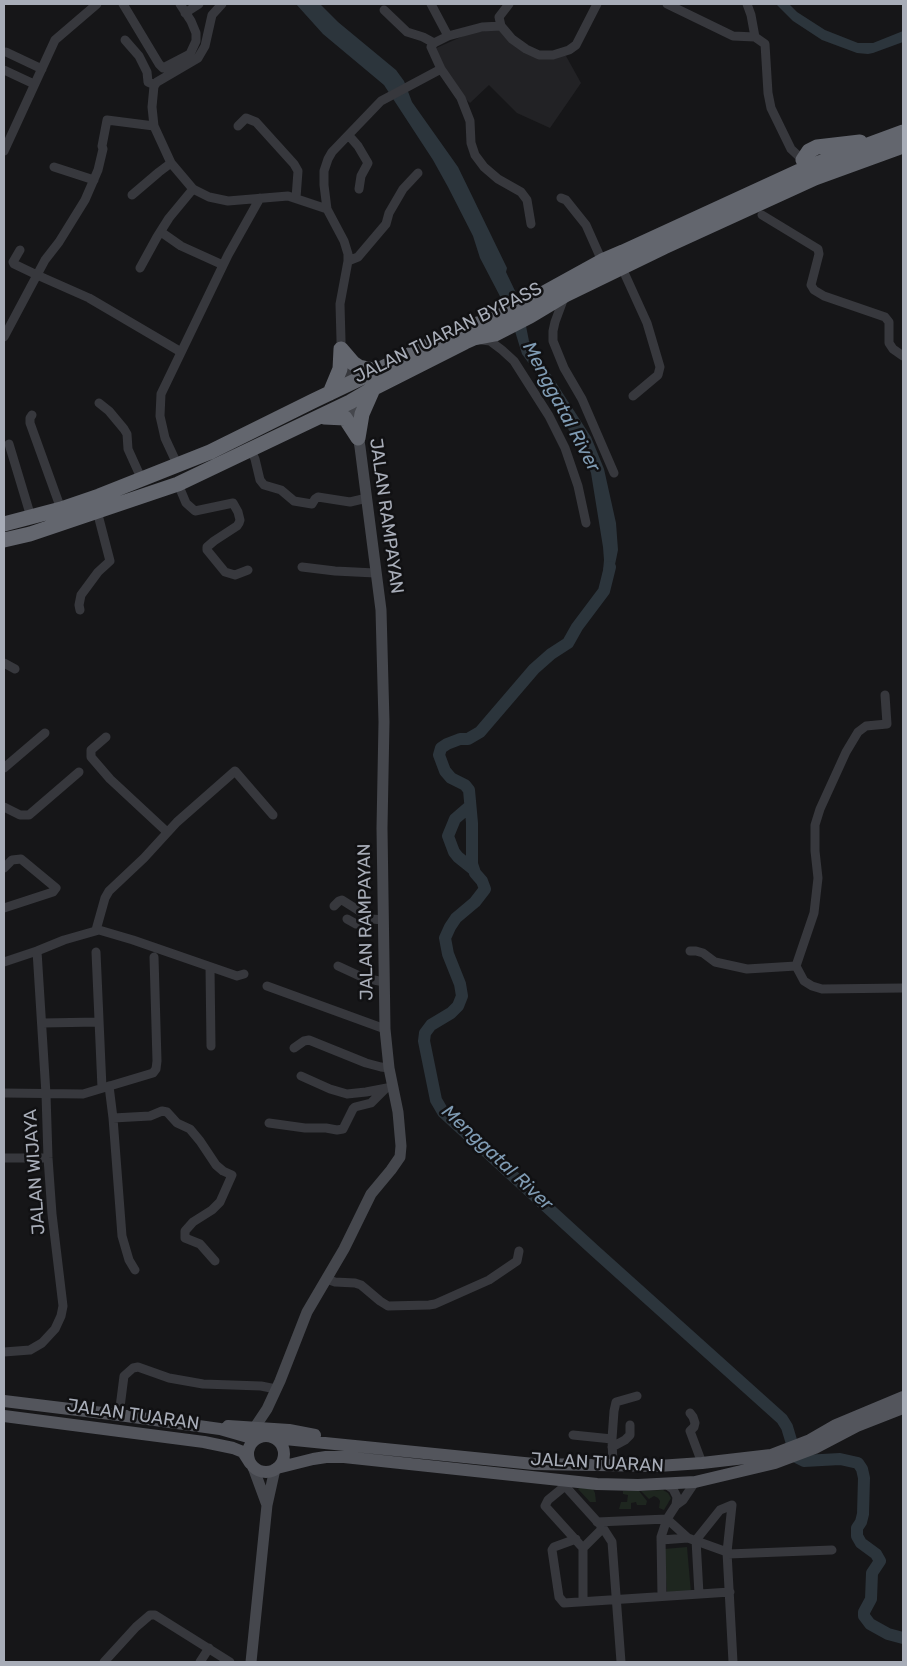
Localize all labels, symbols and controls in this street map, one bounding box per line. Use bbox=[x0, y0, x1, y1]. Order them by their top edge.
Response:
street label: JALAN TUARAN BYPASS bbox=[351, 278, 545, 388]
water label: Menggatal River bbox=[517, 338, 605, 476]
street label: JALAN RAMPAYAN bbox=[364, 437, 408, 595]
street label: JALAN RAMPAYAN bbox=[354, 843, 378, 1001]
water label: Menggatal River bbox=[437, 1101, 557, 1215]
street label: JALAN WIJAYA bbox=[20, 1108, 50, 1236]
street label: JALAN TUARAN bbox=[65, 1395, 201, 1435]
street label: JALAN TUARAN bbox=[530, 1449, 664, 1477]

